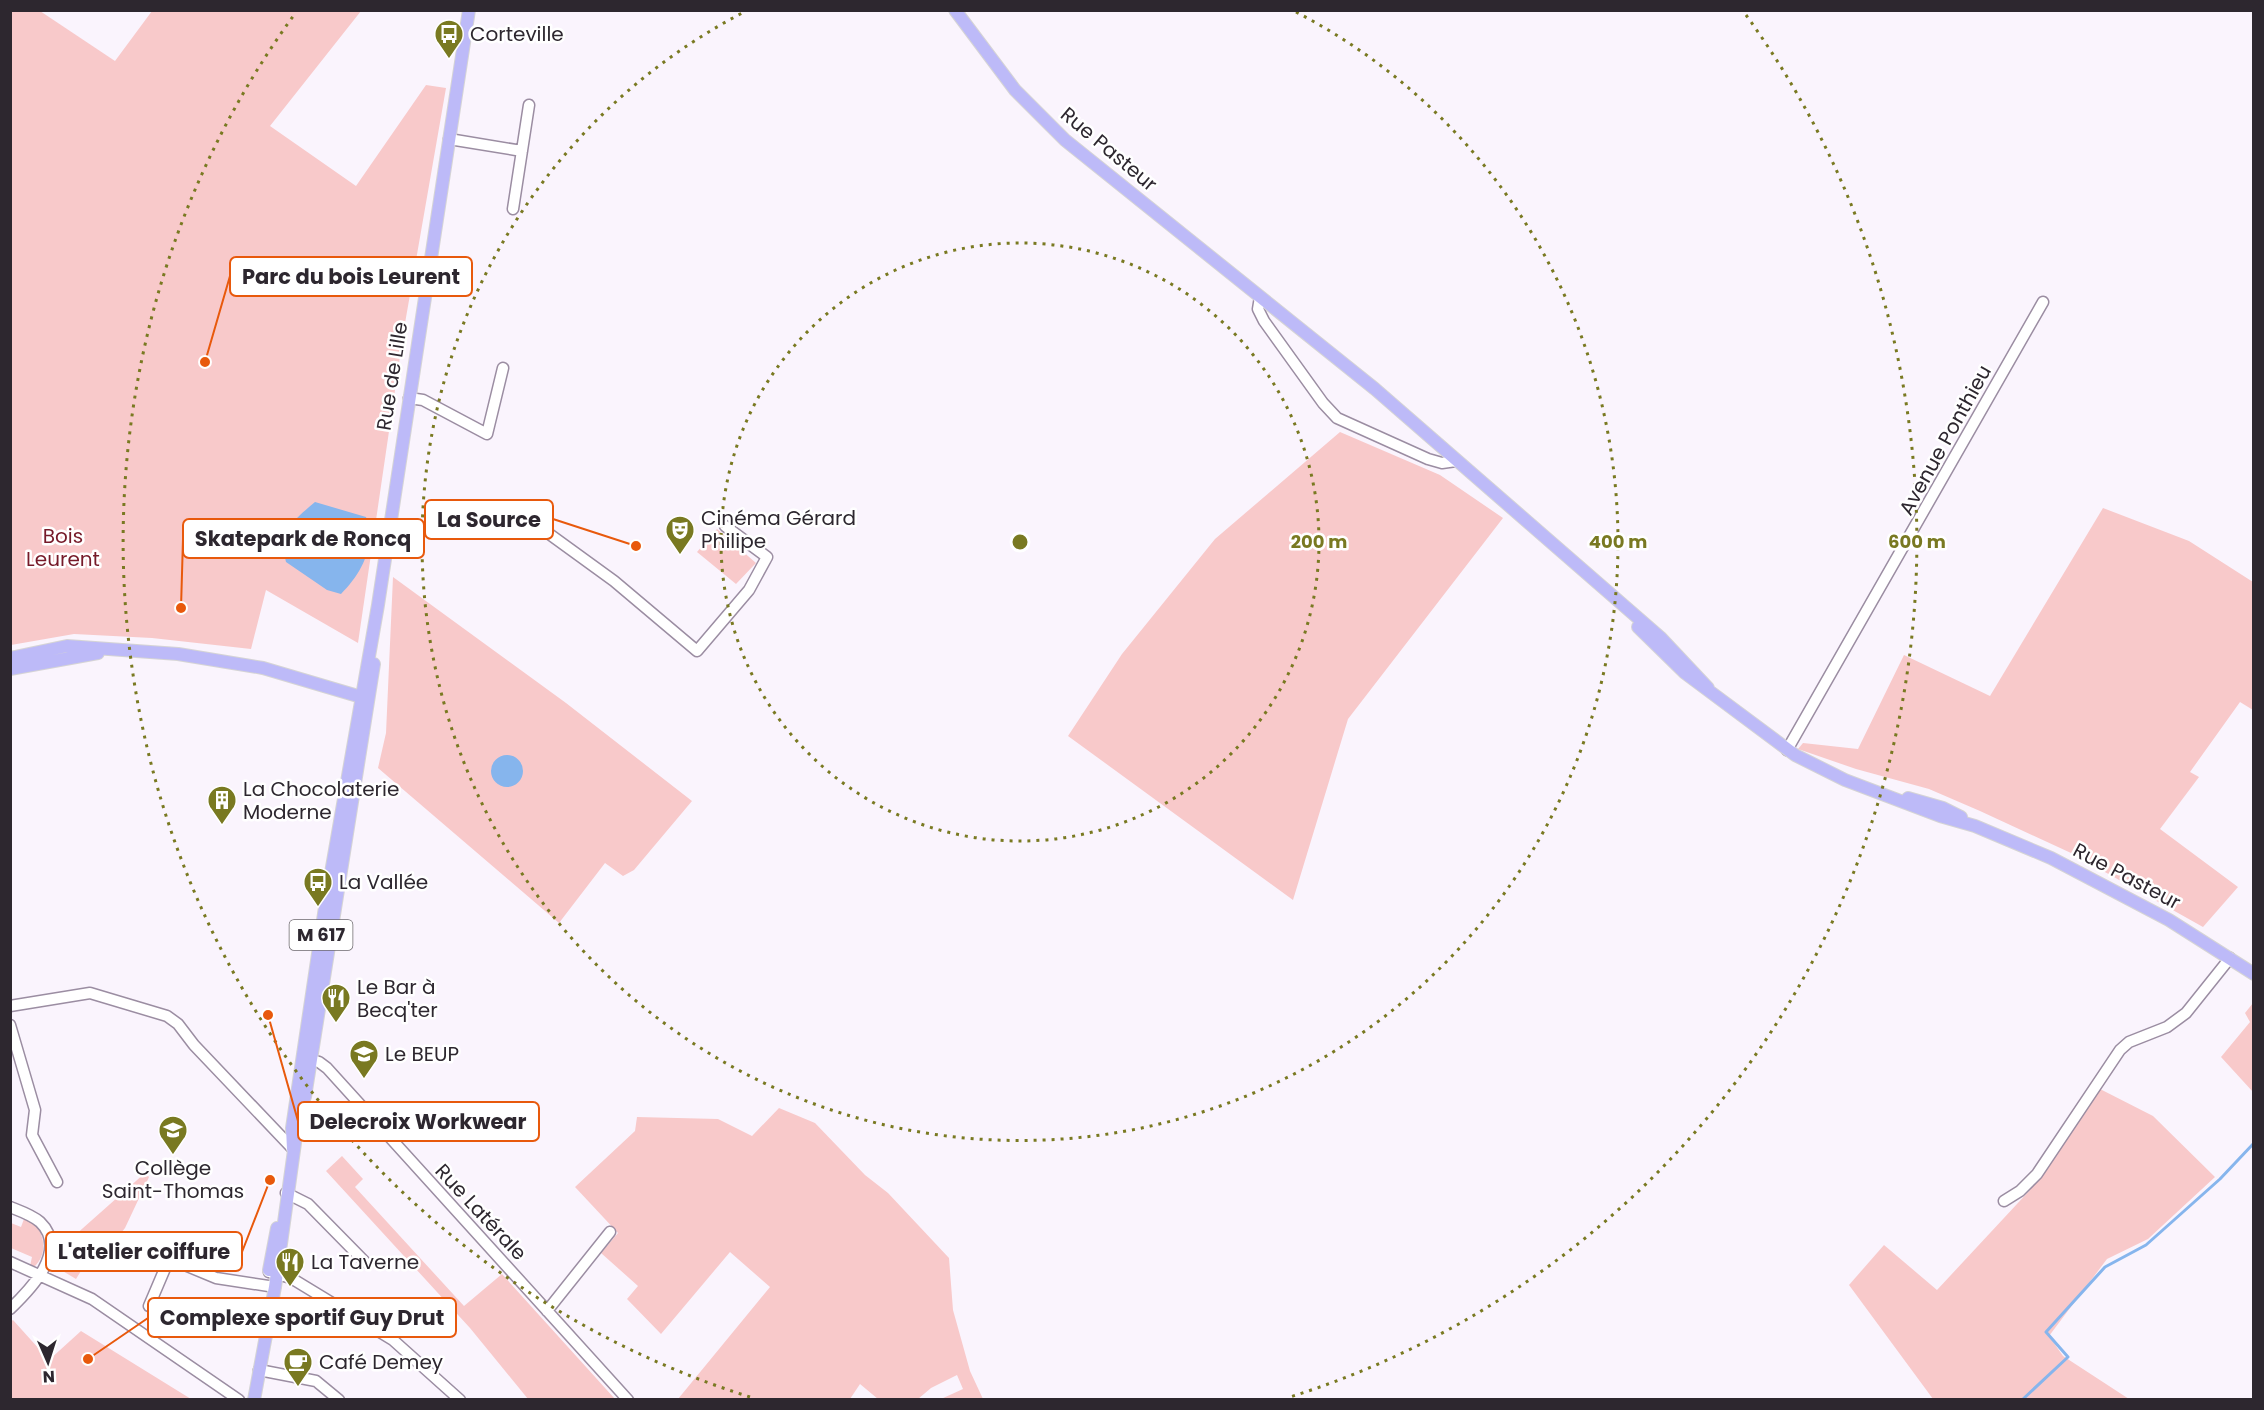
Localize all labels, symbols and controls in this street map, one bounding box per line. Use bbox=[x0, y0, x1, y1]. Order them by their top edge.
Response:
bus stop icon: Corteville bbox=[433, 18, 465, 60]
place label: Corteville bbox=[470, 20, 564, 48]
street label: Rue Pasteur bbox=[1055, 100, 1163, 198]
callout: Parc du bois Leurent bbox=[230, 257, 472, 296]
text: Parc du bois Leurent bbox=[242, 262, 460, 291]
street label: Rue de Lille bbox=[370, 320, 414, 432]
street label: Avenue Ponthieu bbox=[1892, 360, 1998, 520]
callout: La Source bbox=[425, 500, 553, 539]
place label: Cinéma Gérard Philipe bbox=[701, 504, 856, 555]
text: La Source bbox=[437, 505, 541, 534]
theatre icon: Cinéma Gérard Philipe bbox=[664, 514, 696, 556]
callout: Skatepark de Roncq bbox=[183, 519, 424, 558]
park label: Bois Leurent bbox=[26, 522, 100, 573]
text: Skatepark de Roncq bbox=[195, 524, 411, 553]
text: 200 m bbox=[1291, 529, 1347, 554]
text: 400 m bbox=[1589, 529, 1647, 554]
text: 600 m bbox=[1888, 529, 1946, 554]
centre of rings bbox=[1010, 532, 1030, 552]
place label: La Chocolaterie Moderne bbox=[243, 775, 399, 826]
building icon: La Chocolaterie Moderne bbox=[206, 784, 238, 826]
street label: Rue Pasteur bbox=[2068, 836, 2186, 916]
bus stop icon: La Vallée bbox=[302, 866, 334, 908]
place label: La Vallée bbox=[339, 868, 428, 896]
road number: M 617 bbox=[290, 920, 352, 950]
place label: Le Bar à Becq'ter bbox=[357, 973, 438, 1024]
restaurant icon: Le Bar à Becq'ter bbox=[320, 982, 352, 1024]
school or university icon: Le BEUP bbox=[348, 1038, 380, 1080]
place label: Le BEUP bbox=[385, 1040, 459, 1068]
callout: Delecroix Workwear bbox=[298, 1102, 539, 1141]
text: Delecroix Workwear bbox=[309, 1107, 527, 1136]
school or university icon: Collège Saint-Thomas bbox=[157, 1114, 189, 1156]
place label: Collège Saint-Thomas bbox=[102, 1154, 244, 1205]
street label: Rue Latérale bbox=[429, 1158, 533, 1266]
callout: L'atelier coiffure bbox=[46, 1232, 242, 1271]
text: L'atelier coiffure bbox=[58, 1237, 230, 1266]
restaurant icon: La Taverne bbox=[274, 1246, 306, 1288]
place label: La Taverne bbox=[311, 1248, 419, 1276]
callout: Complexe sportif Guy Drut bbox=[148, 1298, 456, 1337]
text: Complexe sportif Guy Drut bbox=[160, 1303, 444, 1332]
north arrow bbox=[18, 1332, 78, 1392]
cafe icon: Café Demey bbox=[282, 1346, 314, 1388]
place label: Café Demey bbox=[319, 1348, 443, 1376]
text: N bbox=[42, 1365, 55, 1388]

